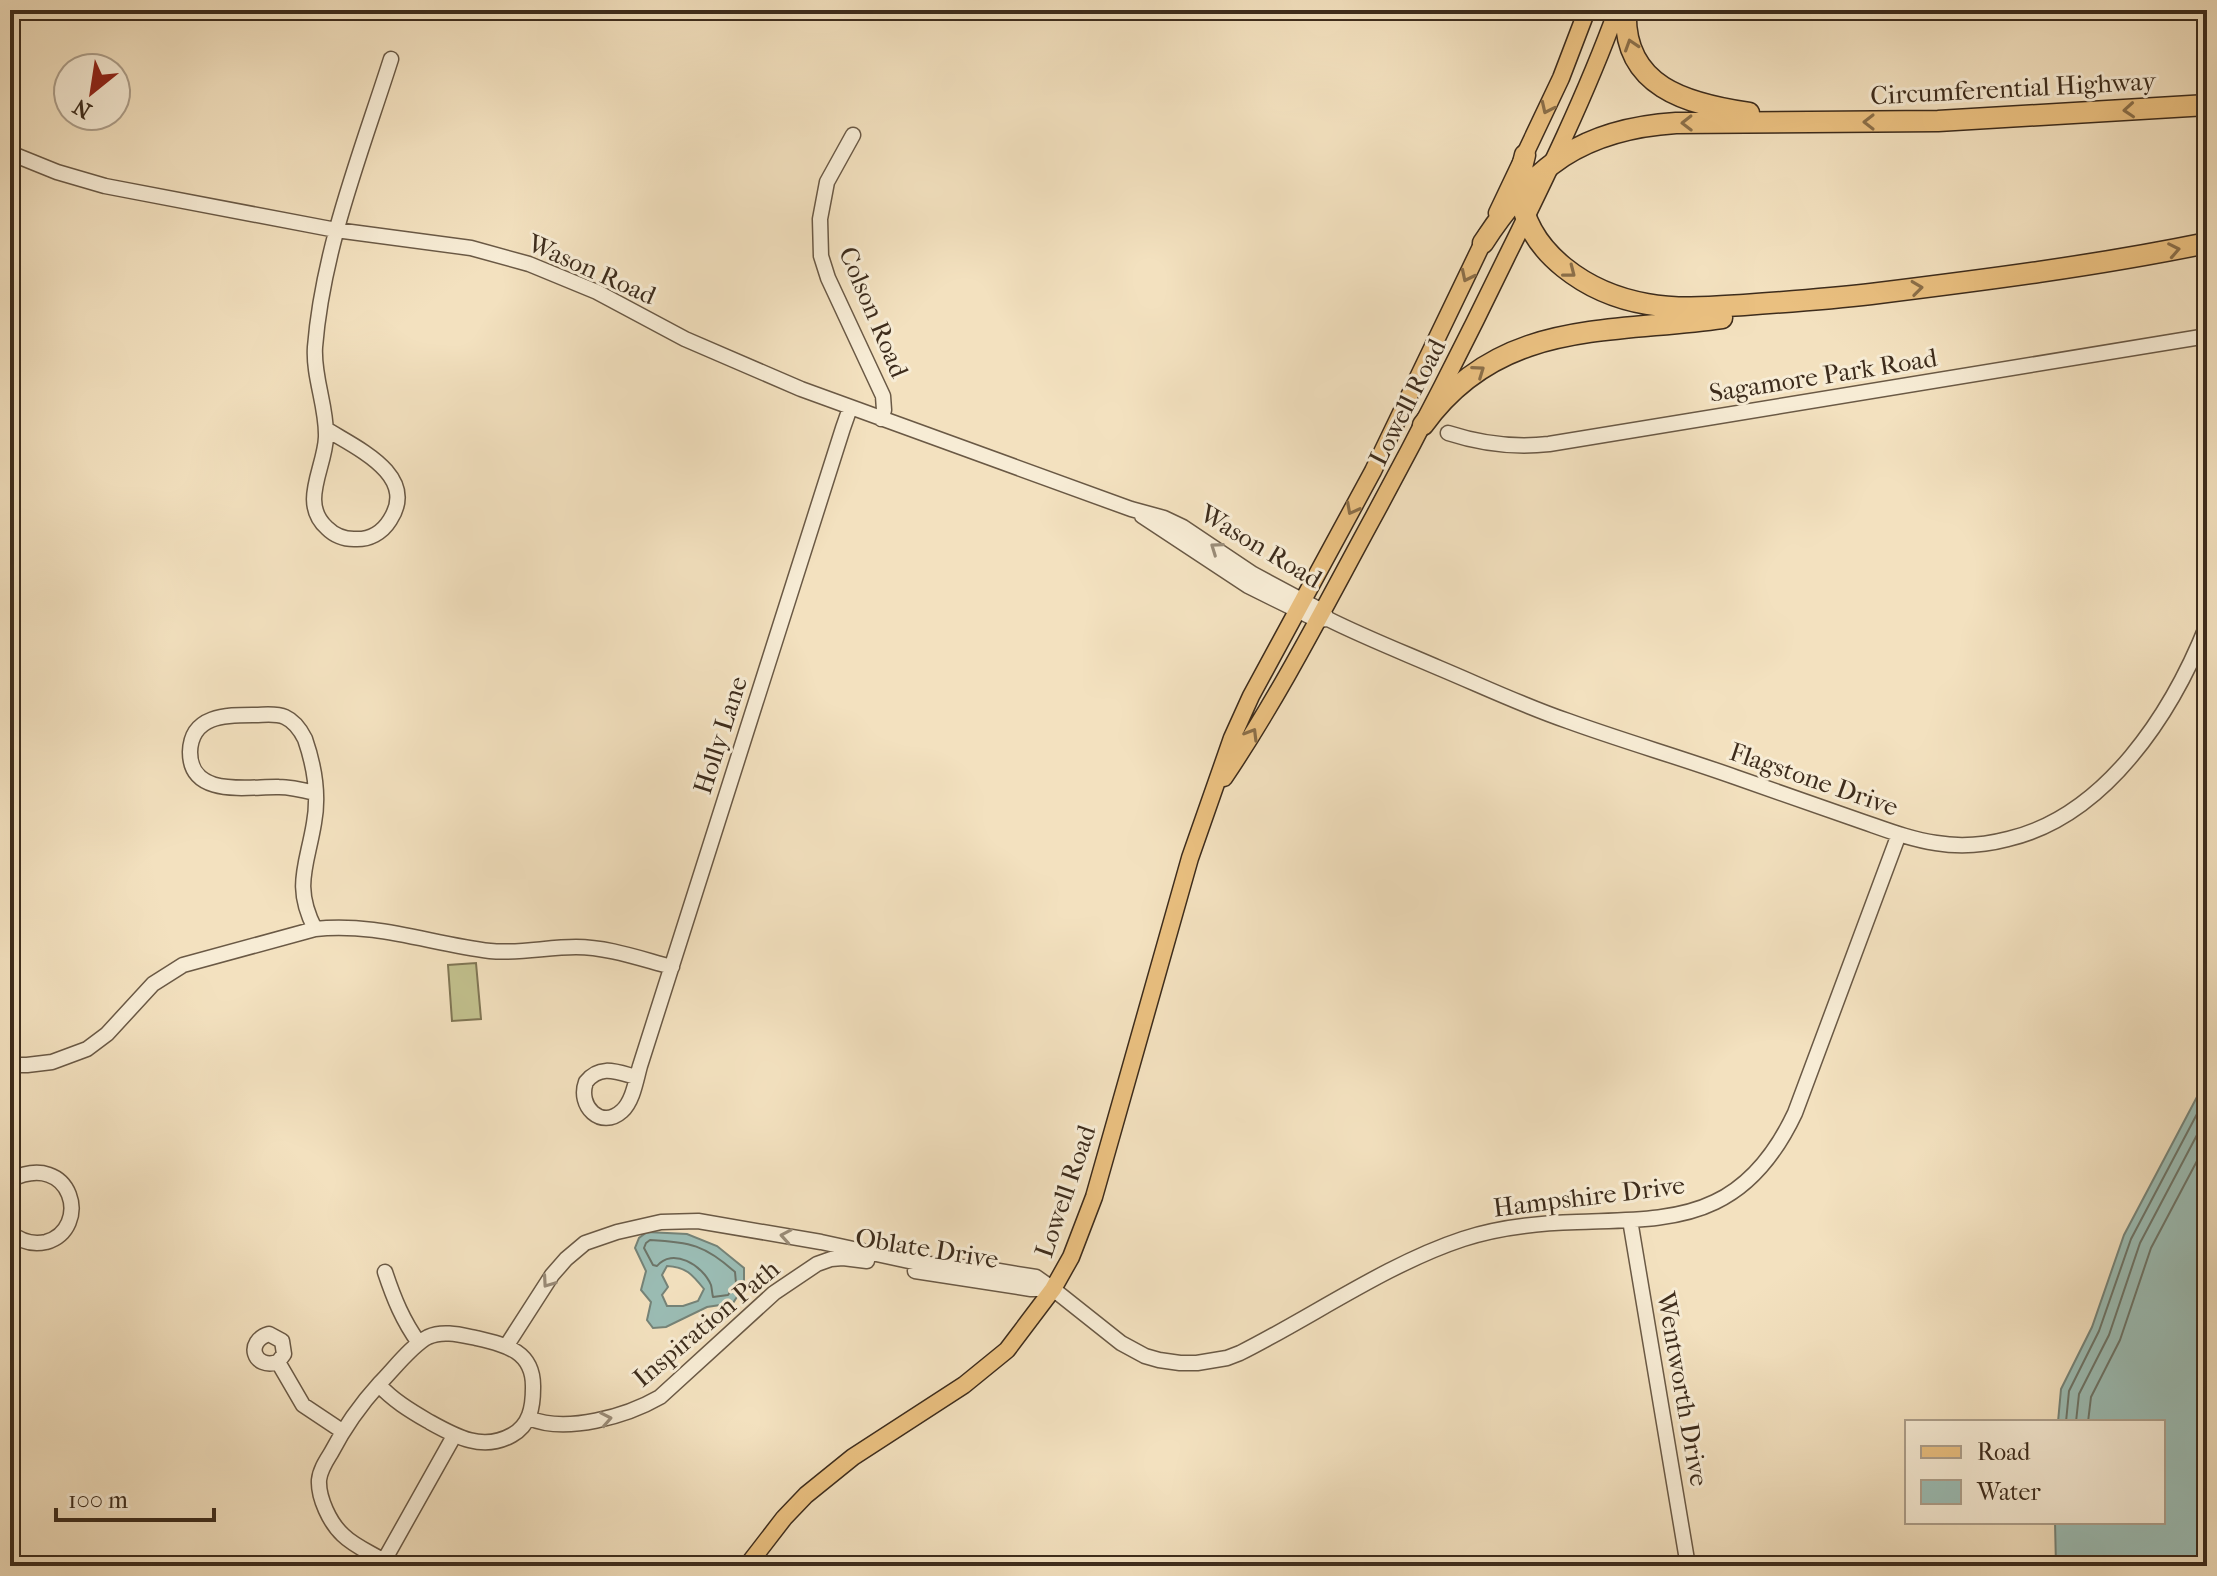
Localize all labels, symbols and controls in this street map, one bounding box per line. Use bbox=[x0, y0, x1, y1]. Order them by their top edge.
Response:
one-way arrow bbox=[1624, 38, 1640, 52]
north arrow bbox=[52, 52, 132, 132]
street label: Circumferential Highway bbox=[1869, 65, 2158, 111]
text: N bbox=[69, 93, 96, 124]
one-way arrow bbox=[1541, 100, 1557, 114]
one-way arrow bbox=[2122, 101, 2135, 118]
one-way arrow bbox=[1862, 113, 1875, 131]
one-way arrow bbox=[1680, 114, 1693, 131]
street label: Wason Road bbox=[522, 227, 661, 312]
street label: Colson Road bbox=[832, 242, 915, 383]
one-way arrow bbox=[2167, 242, 2181, 259]
one-way arrow bbox=[1561, 262, 1576, 276]
one-way arrow bbox=[1461, 267, 1477, 282]
one-way arrow bbox=[1910, 280, 1924, 297]
street label: Lowell Road bbox=[1362, 333, 1453, 471]
street label: Sagamore Park Road bbox=[1707, 342, 1940, 409]
one-way arrow bbox=[1470, 366, 1484, 381]
street label: Wason Road bbox=[1193, 497, 1328, 595]
one-way arrow bbox=[1347, 500, 1362, 515]
one-way arrow bbox=[1210, 543, 1224, 558]
street label: Holly Lane bbox=[687, 672, 754, 798]
one-way arrow bbox=[1242, 728, 1258, 743]
street label: Flagstone Drive bbox=[1726, 736, 1902, 823]
street label: Lowell Road bbox=[1028, 1120, 1103, 1261]
street label: Hampshire Drive bbox=[1491, 1169, 1687, 1224]
street label: Oblate Drive bbox=[853, 1222, 1001, 1275]
one-way arrow bbox=[780, 1229, 793, 1246]
street label: Inspiration Path bbox=[627, 1253, 786, 1394]
one-way arrow bbox=[543, 1274, 558, 1288]
street label: Wentworth Drive bbox=[1650, 1288, 1715, 1489]
one-way arrow bbox=[599, 1411, 613, 1428]
legend bbox=[1905, 1420, 2165, 1524]
text: Road bbox=[1977, 1438, 2031, 1466]
scale bar bbox=[56, 1472, 214, 1522]
text: Water bbox=[1976, 1478, 2041, 1506]
text: 100 m bbox=[68, 1486, 128, 1514]

